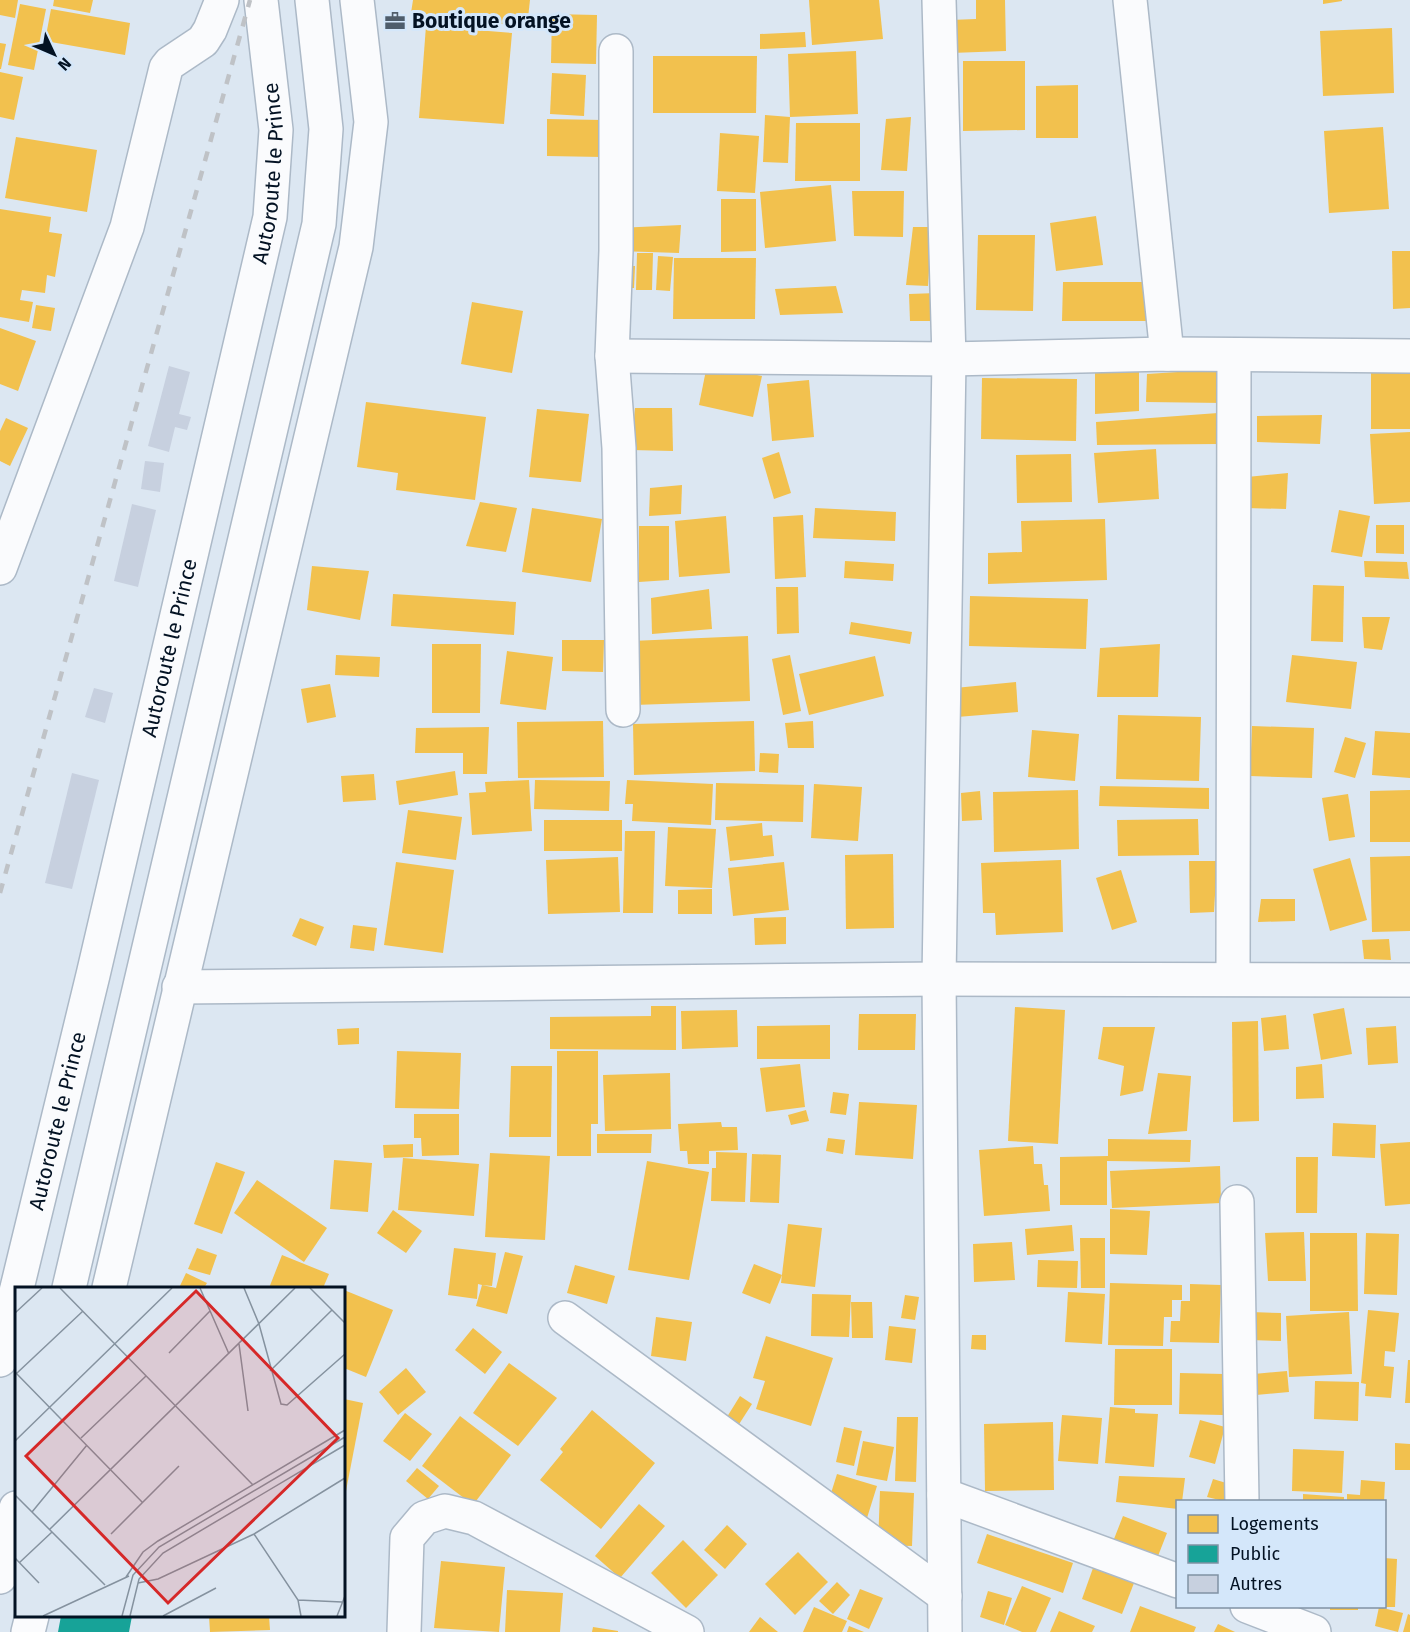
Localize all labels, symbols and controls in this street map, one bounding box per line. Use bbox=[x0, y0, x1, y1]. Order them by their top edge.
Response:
place label: Boutique orange bbox=[412, 8, 571, 34]
office icon: Boutique orange bbox=[383, 9, 407, 33]
north arrow bbox=[24, 24, 84, 84]
text: N bbox=[54, 54, 75, 74]
street label: Autoroute le Prince bbox=[246, 81, 289, 266]
street label: Autoroute le Prince bbox=[136, 556, 203, 740]
street label: Autoroute le Prince bbox=[23, 1029, 92, 1213]
inset map bbox=[15, 1287, 345, 1617]
legend bbox=[1176, 1500, 1386, 1608]
text: Logements bbox=[1230, 1513, 1319, 1535]
text: Public bbox=[1230, 1543, 1280, 1565]
text: Autres bbox=[1230, 1573, 1282, 1595]

